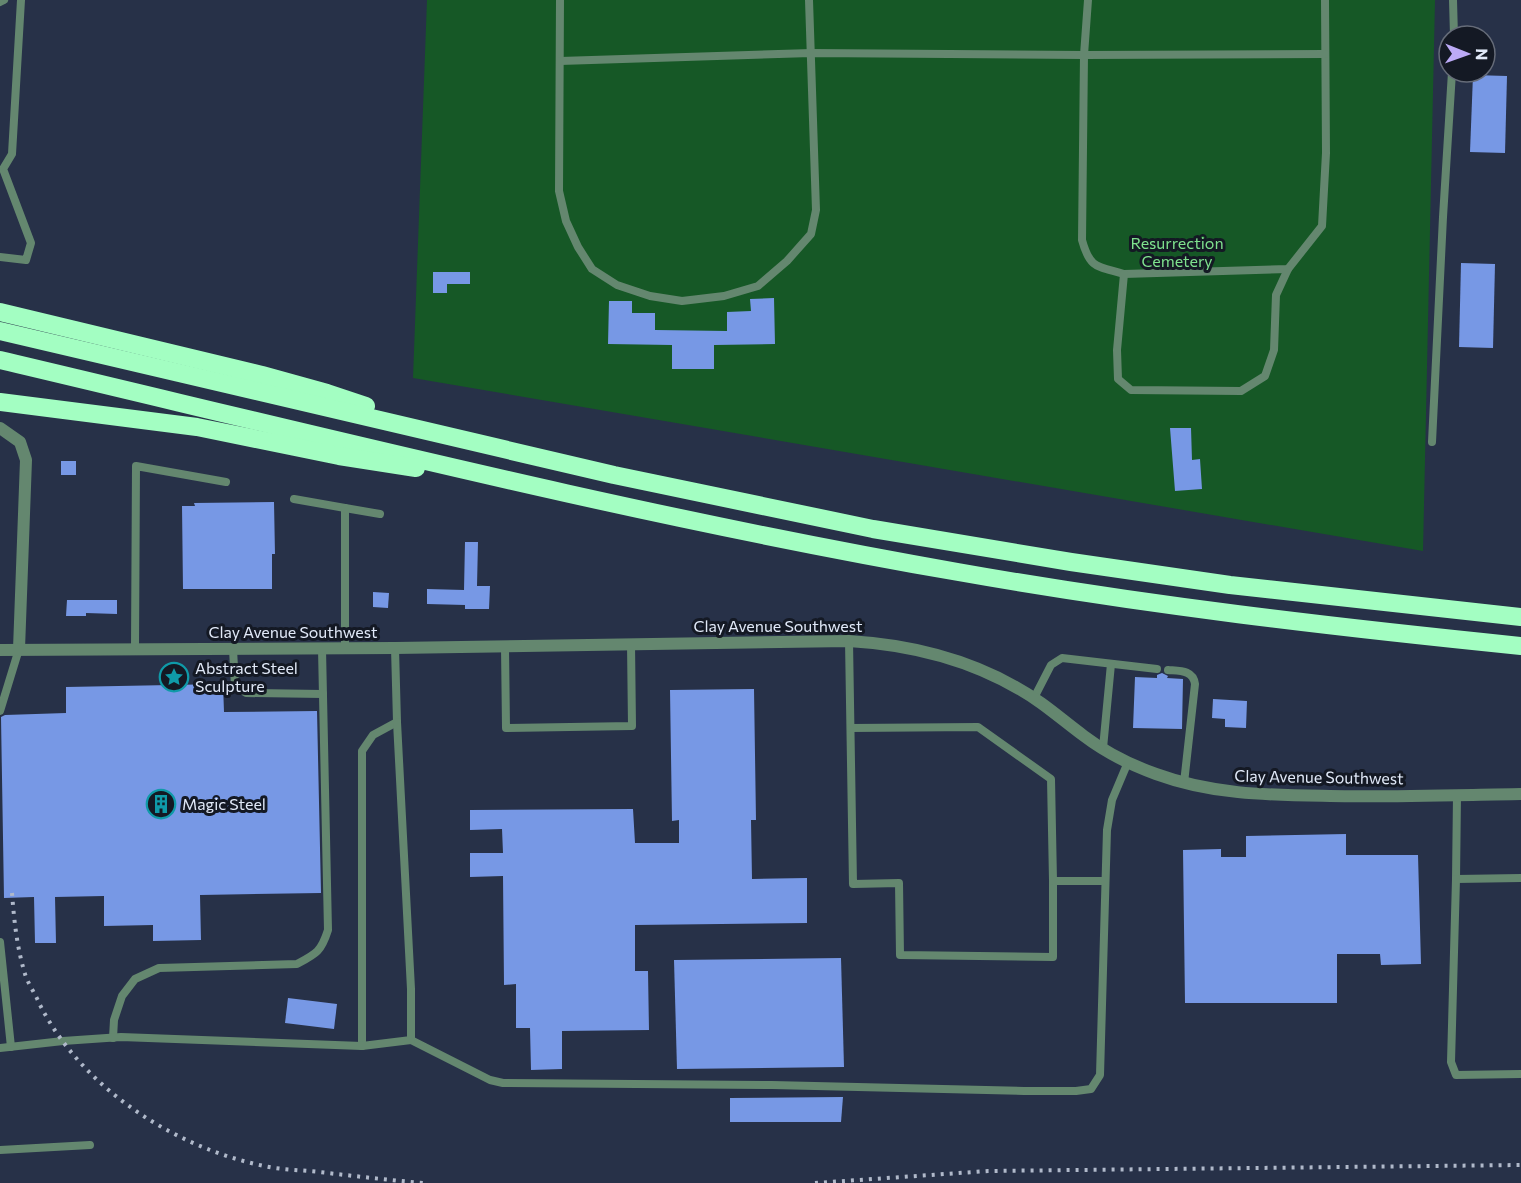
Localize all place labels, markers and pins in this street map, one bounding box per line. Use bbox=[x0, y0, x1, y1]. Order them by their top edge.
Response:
place label: Abstract Steel Sculpture bbox=[195, 658, 298, 695]
place icon: Abstract Steel Sculpture bbox=[158, 661, 190, 693]
building icon: Magic Steel bbox=[145, 788, 177, 820]
place label: Magic Steel bbox=[182, 794, 266, 813]

